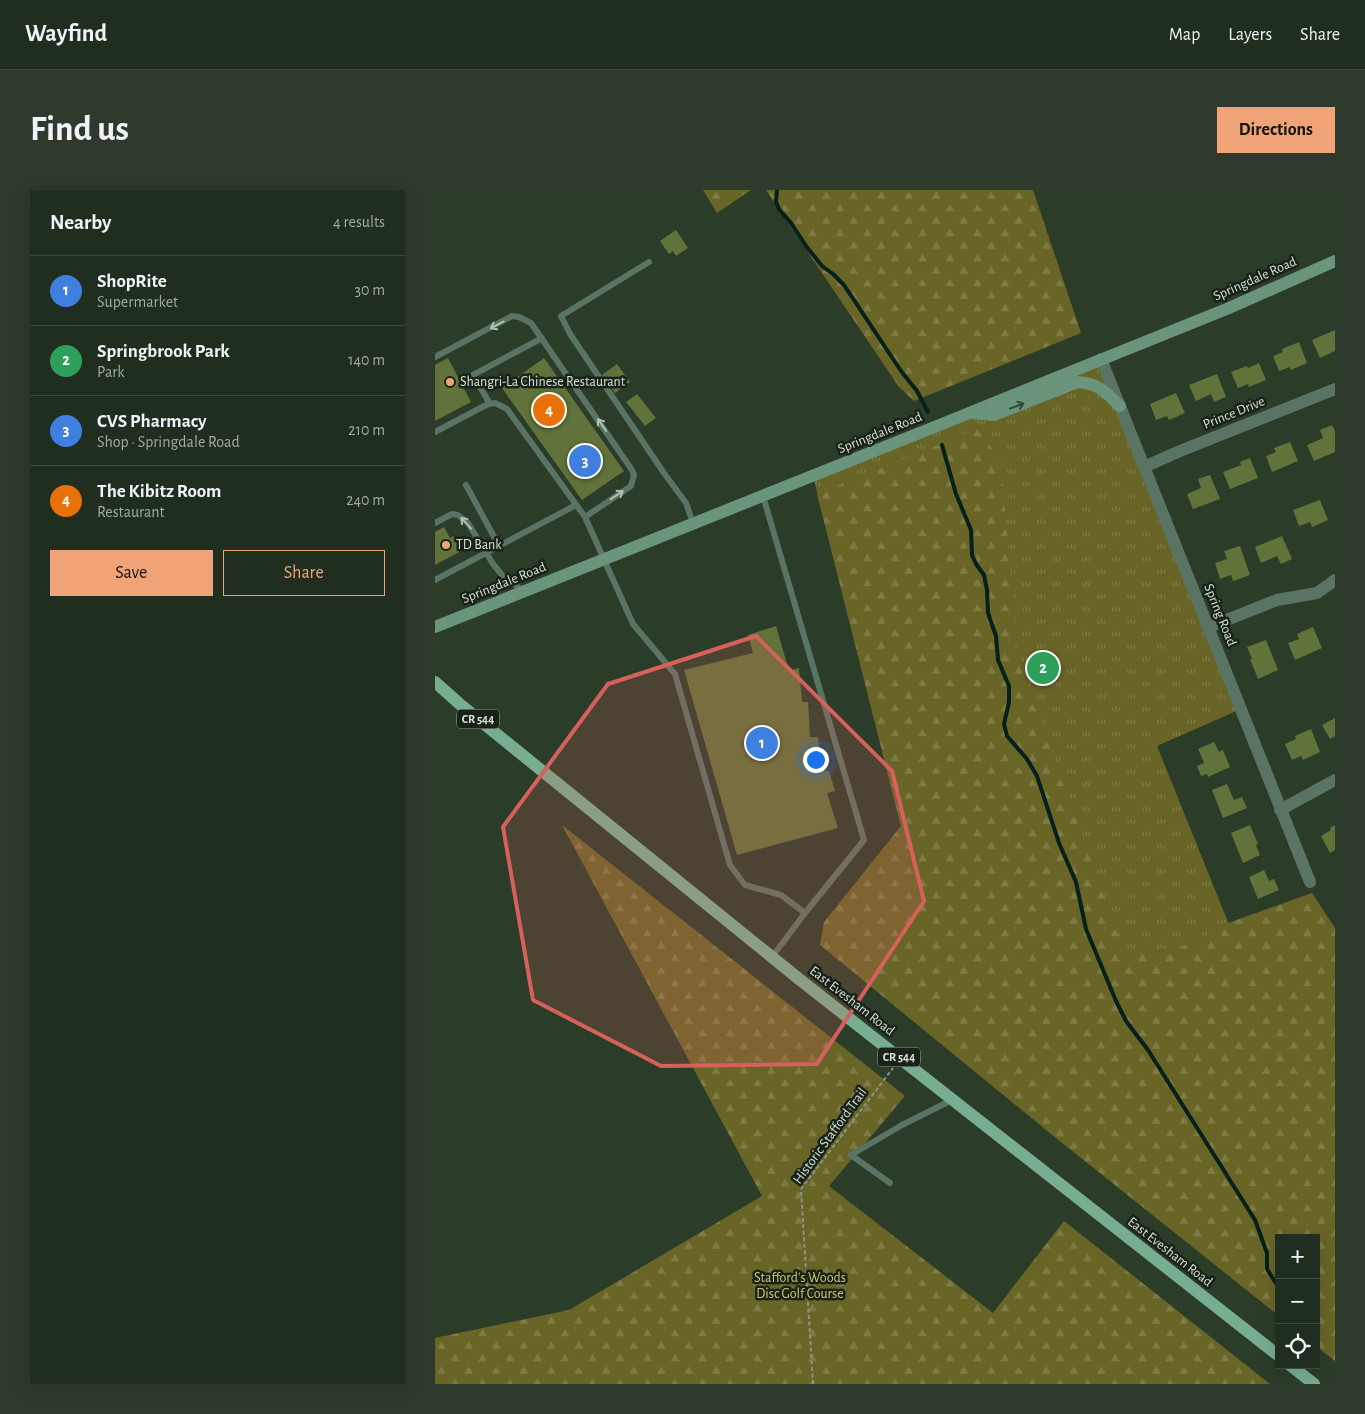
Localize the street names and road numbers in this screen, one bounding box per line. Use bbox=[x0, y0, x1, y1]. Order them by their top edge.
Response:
street label: Springdale Road bbox=[1211, 254, 1299, 304]
street label: Prince Drive bbox=[1201, 394, 1267, 432]
street label: Springdale Road bbox=[836, 410, 924, 456]
street label: Springdale Road bbox=[460, 560, 548, 606]
street label: Spring Road bbox=[1201, 582, 1239, 648]
road number: CR 544 bbox=[457, 710, 499, 728]
street label: East Evesham Road bbox=[807, 964, 897, 1038]
road number: CR 544 bbox=[878, 1048, 920, 1066]
street label: Historic Stafford Trail bbox=[791, 1085, 869, 1187]
street label: East Evesham Road bbox=[1125, 1215, 1215, 1289]

